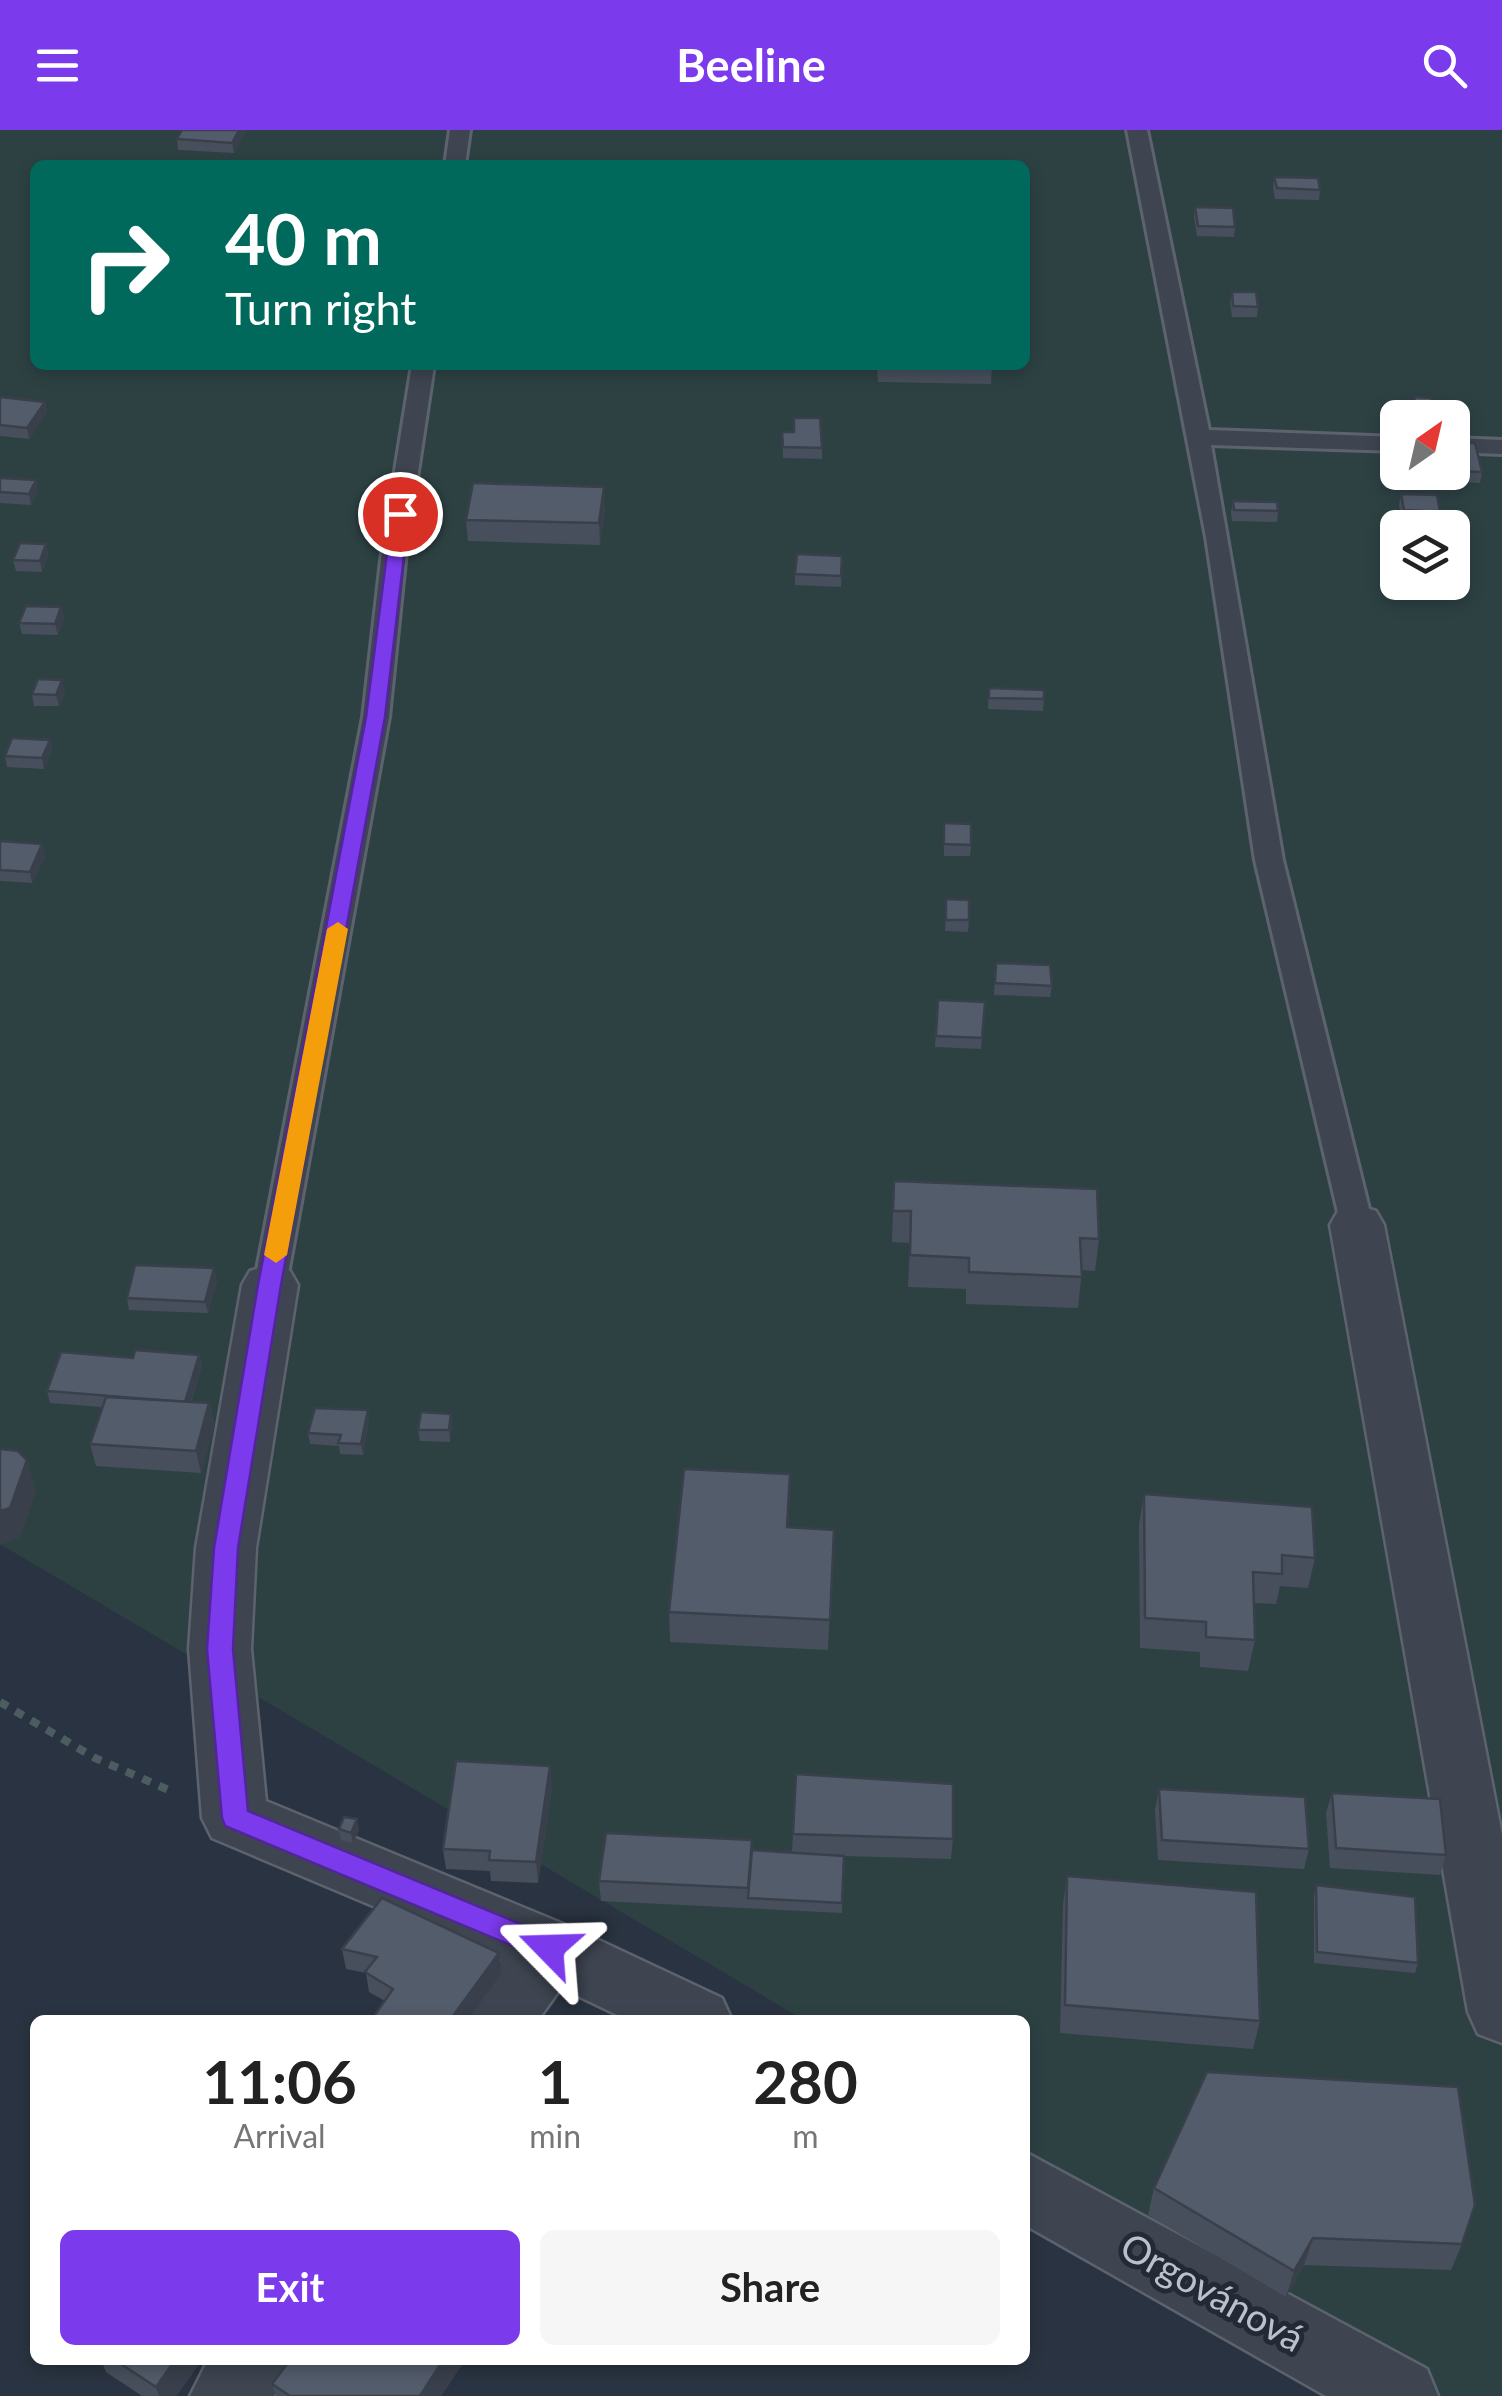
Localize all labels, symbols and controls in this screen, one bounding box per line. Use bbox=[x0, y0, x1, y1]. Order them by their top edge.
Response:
icon: menu bbox=[30, 38, 85, 93]
text: Beeline bbox=[676, 38, 826, 92]
icon: search bbox=[1417, 38, 1472, 93]
text: 40 m bbox=[225, 196, 382, 280]
icon: right bbox=[60, 200, 190, 330]
text: Turn right bbox=[225, 281, 416, 335]
north arrow bbox=[1380, 400, 1470, 490]
map controls bbox=[1380, 400, 1470, 600]
pin bbox=[358, 472, 443, 557]
icon: arrive bbox=[373, 487, 428, 542]
button: layers bbox=[1380, 510, 1470, 600]
position arrow bbox=[497, 1896, 601, 2000]
text: 11:06 bbox=[202, 2045, 357, 2117]
text: 1 bbox=[538, 2045, 573, 2117]
text: 280 bbox=[753, 2045, 858, 2117]
text: Arrival bbox=[233, 2116, 326, 2155]
text: min bbox=[529, 2116, 581, 2155]
text: m bbox=[792, 2116, 819, 2155]
street label: Orgovánová bbox=[1113, 2222, 1313, 2360]
button: Exit bbox=[60, 2230, 520, 2345]
button: Share bbox=[540, 2230, 1000, 2345]

